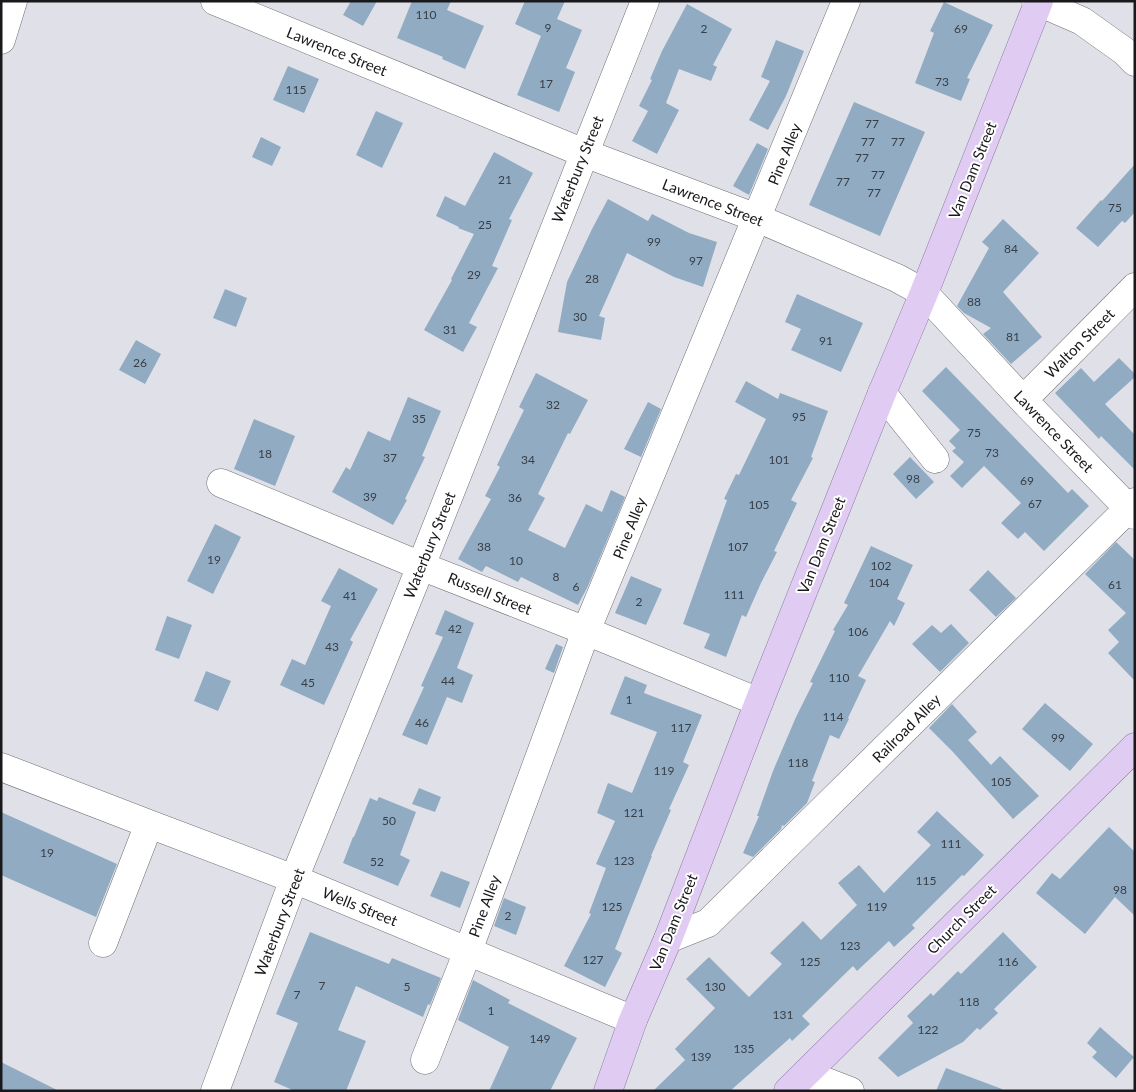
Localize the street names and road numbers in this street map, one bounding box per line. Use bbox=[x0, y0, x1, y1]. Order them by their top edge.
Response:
street label: Lawrence Street bbox=[284, 23, 390, 80]
street label: Waterbury Street bbox=[547, 112, 607, 225]
street label: Van Dam Street bbox=[944, 118, 1000, 221]
street label: Pine Alley bbox=[764, 120, 805, 187]
street label: Lawrence Street bbox=[660, 174, 767, 230]
street label: Walton Street bbox=[1040, 304, 1118, 382]
street label: Lawrence Street bbox=[1010, 386, 1098, 476]
street label: Waterbury Street bbox=[399, 488, 459, 601]
street label: Van Dam Street bbox=[793, 493, 849, 596]
street label: Pine Alley bbox=[609, 494, 650, 561]
street label: Russell Street bbox=[445, 568, 535, 618]
street label: Railroad Alley bbox=[868, 690, 944, 766]
street label: Waterbury Street bbox=[250, 865, 308, 978]
street label: Van Dam Street bbox=[645, 870, 701, 973]
street label: Pine Alley bbox=[464, 872, 504, 940]
street label: Church Street bbox=[923, 880, 1000, 957]
street label: Wells Street bbox=[320, 883, 401, 929]

